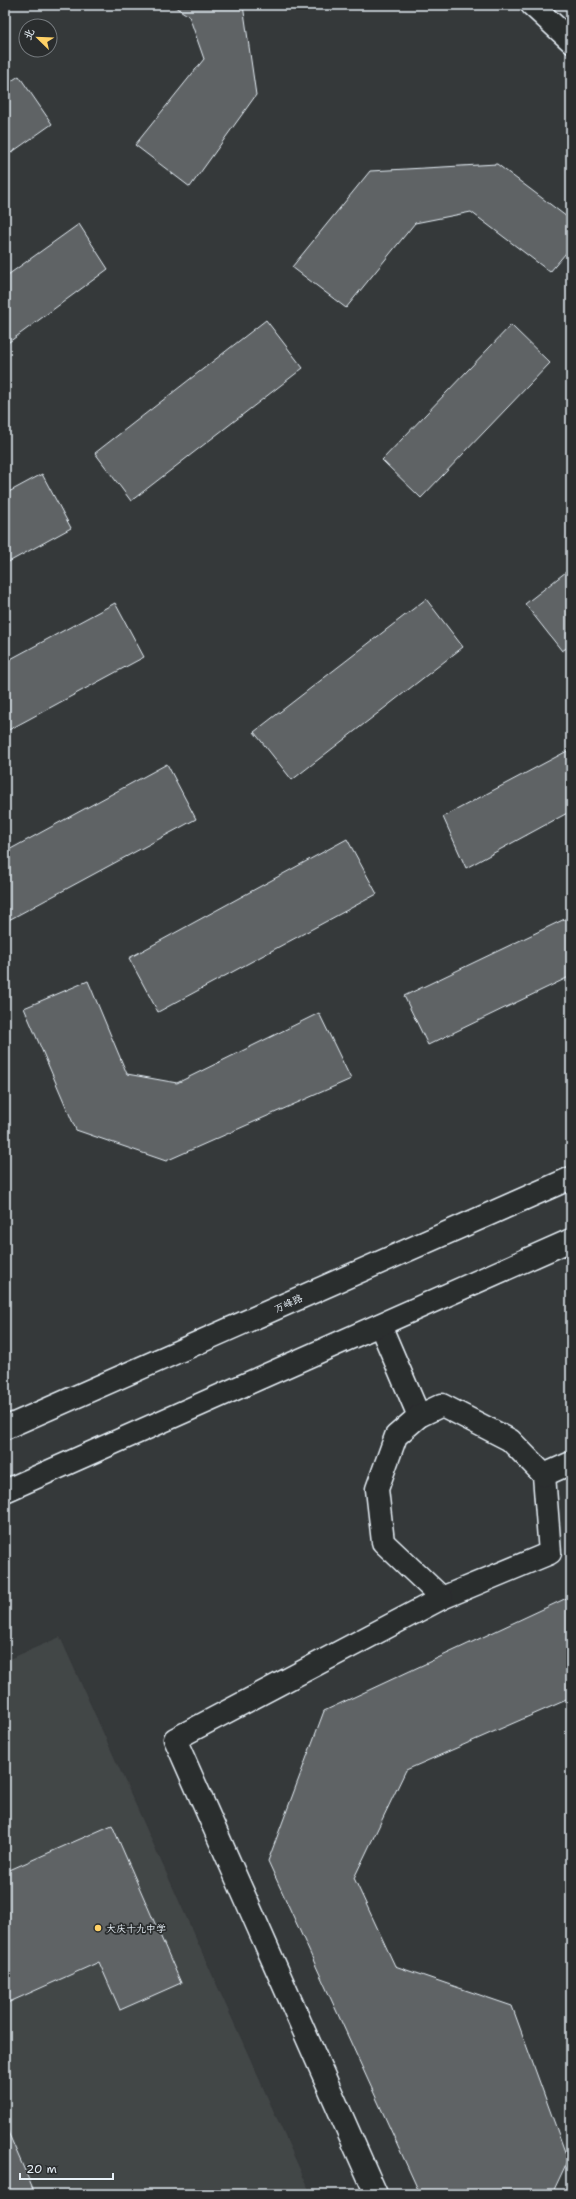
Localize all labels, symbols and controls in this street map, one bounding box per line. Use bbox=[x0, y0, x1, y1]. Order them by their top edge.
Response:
north arrow bbox=[18, 18, 58, 58]
text: 北 bbox=[20, 26, 38, 42]
street label: 万峰路 bbox=[272, 1291, 305, 1315]
place label: 大庆十九中学 bbox=[106, 1922, 166, 1935]
marker: 大庆十九中学 bbox=[93, 1923, 103, 1933]
scale bar bbox=[20, 2155, 113, 2181]
text: 20 m bbox=[26, 2161, 57, 2177]

